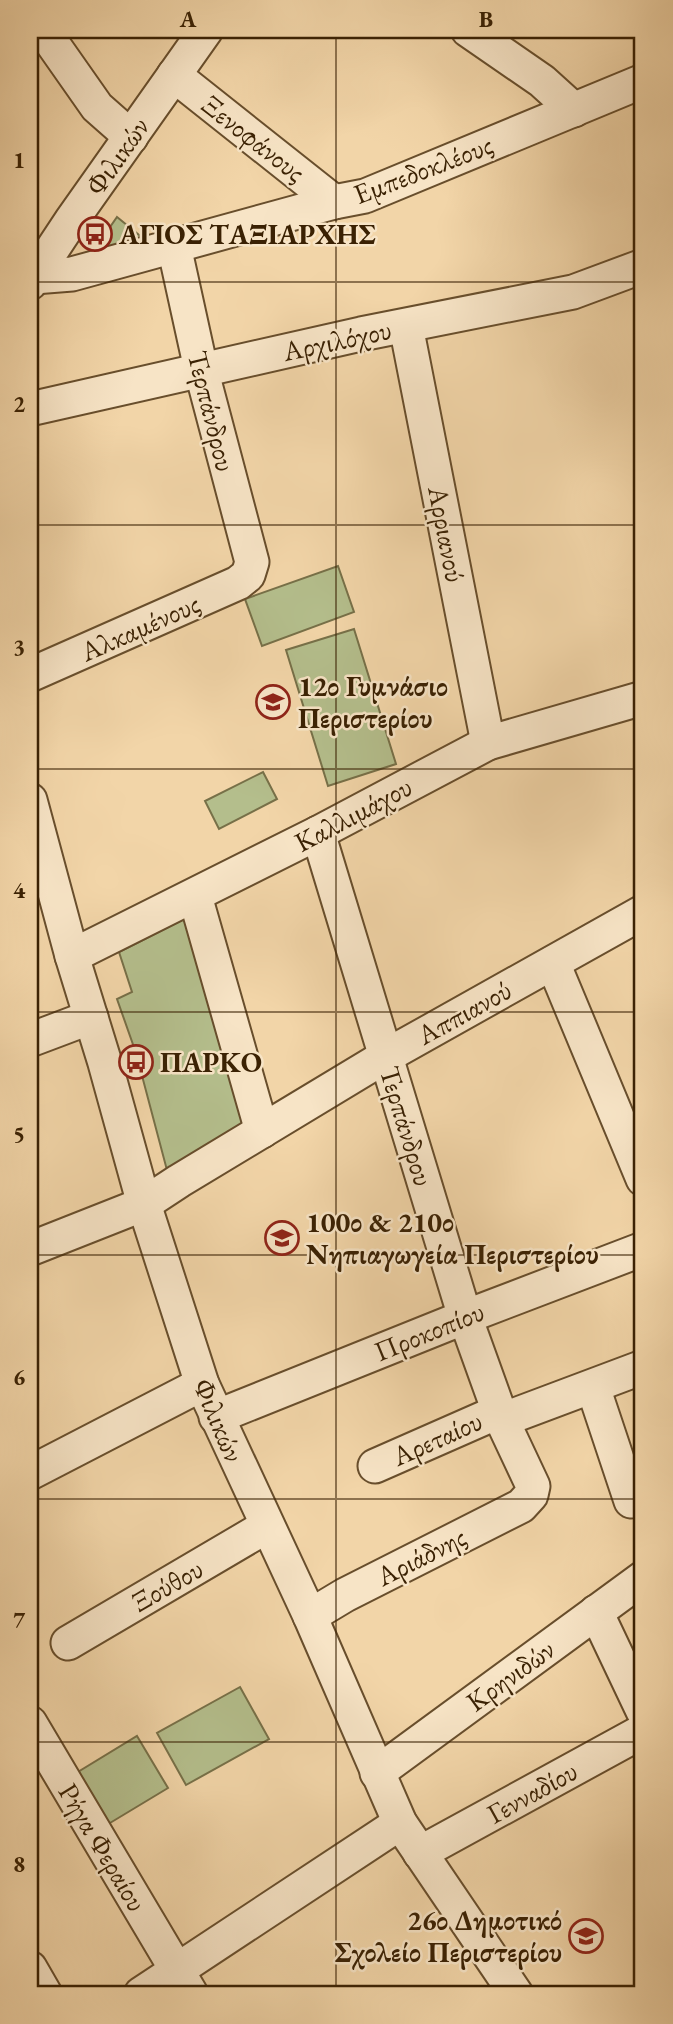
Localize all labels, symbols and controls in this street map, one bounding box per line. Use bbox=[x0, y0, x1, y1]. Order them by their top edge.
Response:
text: A bbox=[179, 4, 197, 34]
text: B bbox=[479, 4, 493, 34]
street label: Ξενοφάνους bbox=[195, 86, 313, 190]
street label: Φιλικών bbox=[77, 110, 157, 202]
street label: Εμπεδοκλέους bbox=[348, 126, 498, 212]
text: 1 bbox=[13, 145, 25, 175]
bus stop icon: ΑΓΙΟΣ ΤΑΞΙΑΡΧΗΣ bbox=[76, 215, 114, 253]
place label: ΑΓΙΟΣ ΤΑΞΙΑΡΧΗΣ bbox=[118, 216, 376, 252]
street label: Αρχιλόχου bbox=[278, 311, 395, 369]
street label: Τερπάνδρου bbox=[180, 347, 244, 475]
text: 2 bbox=[13, 389, 25, 419]
street label: Αρριανού bbox=[420, 482, 474, 585]
street label: Αλκαμένους bbox=[74, 585, 205, 670]
text: 3 bbox=[13, 632, 25, 662]
place label: 12ο Γυμνάσιο Περιστερίου bbox=[298, 668, 448, 736]
school or university icon: 12ο Γυμνάσιο Περιστερίου bbox=[254, 683, 292, 721]
street label: Καλλιμάχου bbox=[288, 768, 418, 860]
text: 4 bbox=[13, 875, 26, 905]
street label: Αππιανού bbox=[410, 971, 518, 1053]
bus stop icon: ΠΑΡΚΟ bbox=[117, 1043, 155, 1081]
place label: ΠΑΡΚΟ bbox=[160, 1044, 262, 1080]
street label: Τερπάνδρου bbox=[372, 1062, 442, 1190]
text: 5 bbox=[13, 1119, 25, 1149]
place label: 100ο & 210ο Νηπιαγωγεία Περιστερίου bbox=[306, 1204, 599, 1272]
school or university icon: 100ο & 210ο Νηπιαγωγεία Περιστερίου bbox=[263, 1219, 301, 1257]
street label: Προκοπίου bbox=[369, 1293, 489, 1369]
text: 6 bbox=[13, 1362, 25, 1392]
street label: Φιλικών bbox=[185, 1373, 253, 1467]
street label: Αρεταίου bbox=[385, 1402, 488, 1474]
street label: Αριάδνης bbox=[369, 1518, 472, 1594]
street label: Ξούθου bbox=[125, 1550, 209, 1620]
text: 7 bbox=[13, 1605, 26, 1635]
street label: Κρηνιδών bbox=[459, 1631, 561, 1719]
street label: Γενναδίου bbox=[480, 1752, 584, 1832]
street label: Ρήγα Φεραίου bbox=[51, 1776, 155, 1918]
text: 8 bbox=[13, 1849, 25, 1879]
place label: 26ο Δημοτικό Σχολείο Περιστερίου bbox=[334, 1902, 562, 1970]
school or university icon: 26ο Δημοτικό Σχολείο Περιστερίου bbox=[567, 1917, 605, 1955]

